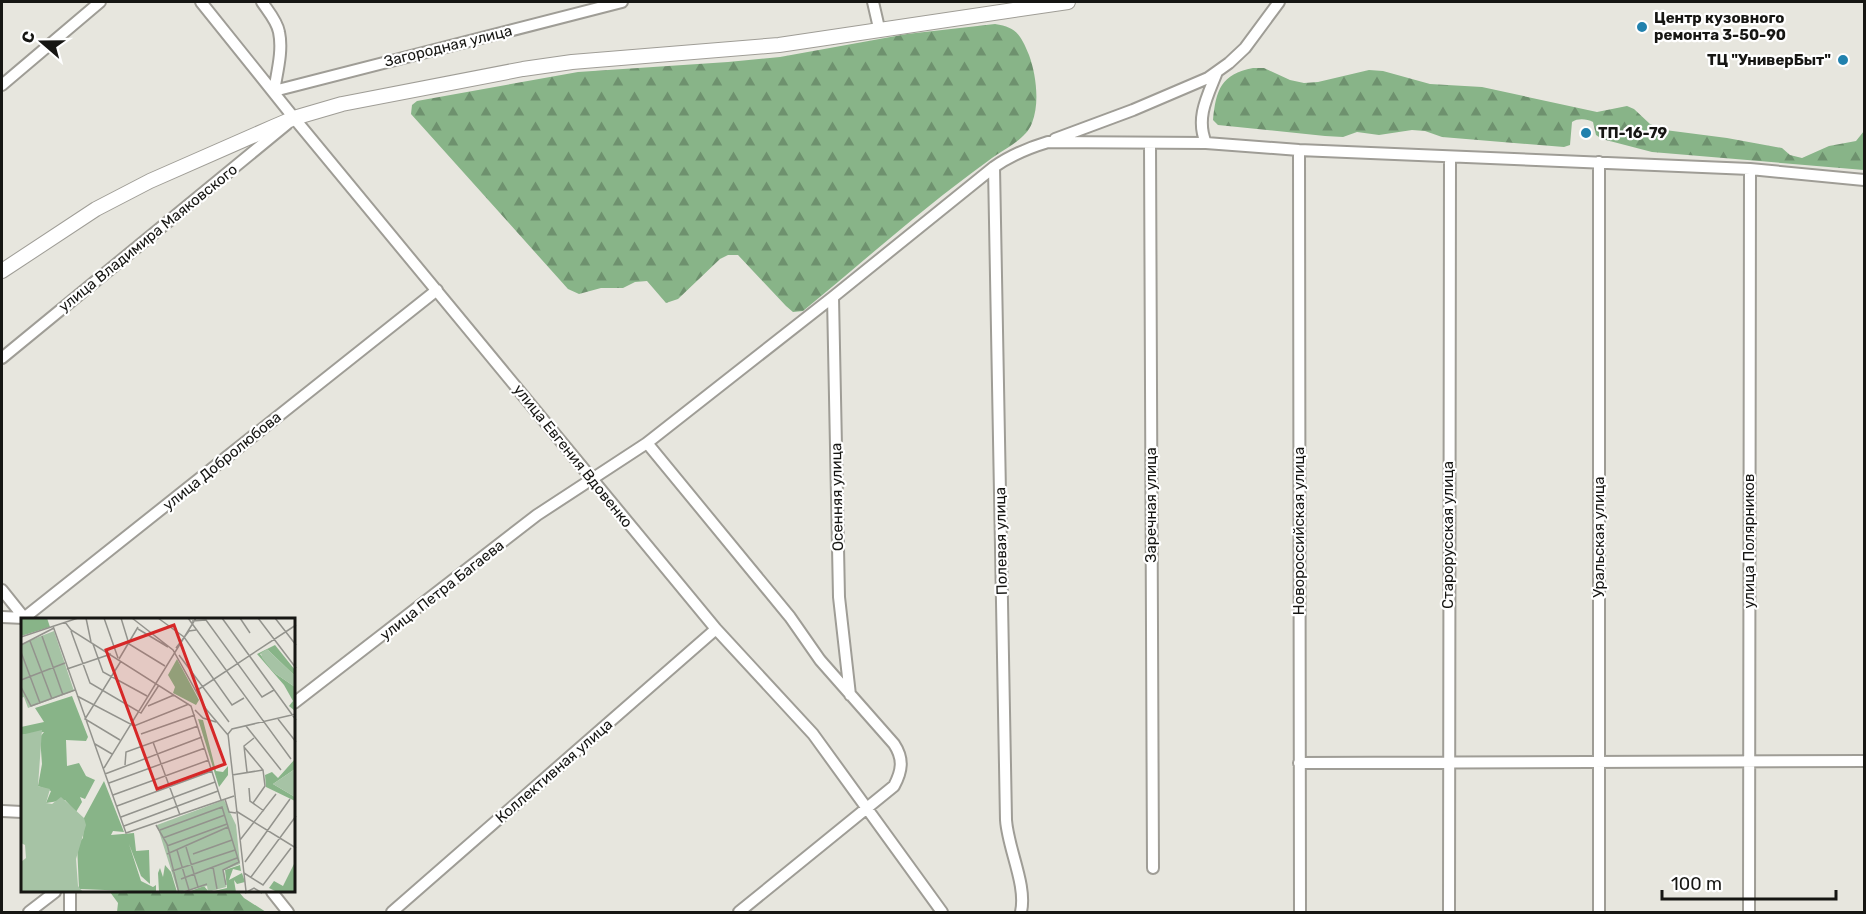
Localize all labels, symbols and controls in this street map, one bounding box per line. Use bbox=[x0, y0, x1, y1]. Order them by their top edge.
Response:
place label: Центр кузовного ремонта 3-50-90 bbox=[1654, 9, 1786, 44]
north arrow bbox=[12, 12, 72, 72]
marker: Центр кузовного ремонта 3-50-90 bbox=[1635, 20, 1649, 34]
street label: Загородная улица bbox=[382, 21, 514, 71]
text: С bbox=[18, 29, 39, 46]
place label: ТЦ "УниверБыт" bbox=[1707, 51, 1831, 69]
marker: ТЦ "УниверБыт" bbox=[1836, 53, 1850, 67]
place label: ТП-16-79 bbox=[1598, 124, 1668, 142]
marker: ТП-16-79 bbox=[1579, 126, 1593, 140]
street label: улица Владимира Маяковского bbox=[55, 160, 241, 316]
street label: улица Евгения Вдовенко bbox=[510, 381, 636, 531]
street label: улица Добролюбова bbox=[159, 408, 285, 514]
street label: Осенняя улица bbox=[827, 443, 847, 551]
street label: Заречная улица bbox=[1142, 447, 1160, 563]
street label: Новороссийская улица bbox=[1290, 447, 1308, 615]
street label: Старорусская улица bbox=[1439, 461, 1457, 609]
street label: улица Полярников bbox=[1740, 474, 1758, 608]
street label: Уральская улица bbox=[1590, 476, 1608, 598]
street label: Полевая улица bbox=[991, 487, 1011, 595]
street label: улица Петра Багаева bbox=[376, 536, 508, 644]
inset map bbox=[21, 618, 296, 893]
street label: Коллективная улица bbox=[492, 715, 616, 827]
scale bar bbox=[1662, 863, 1836, 901]
text: 100 m bbox=[1671, 873, 1722, 895]

